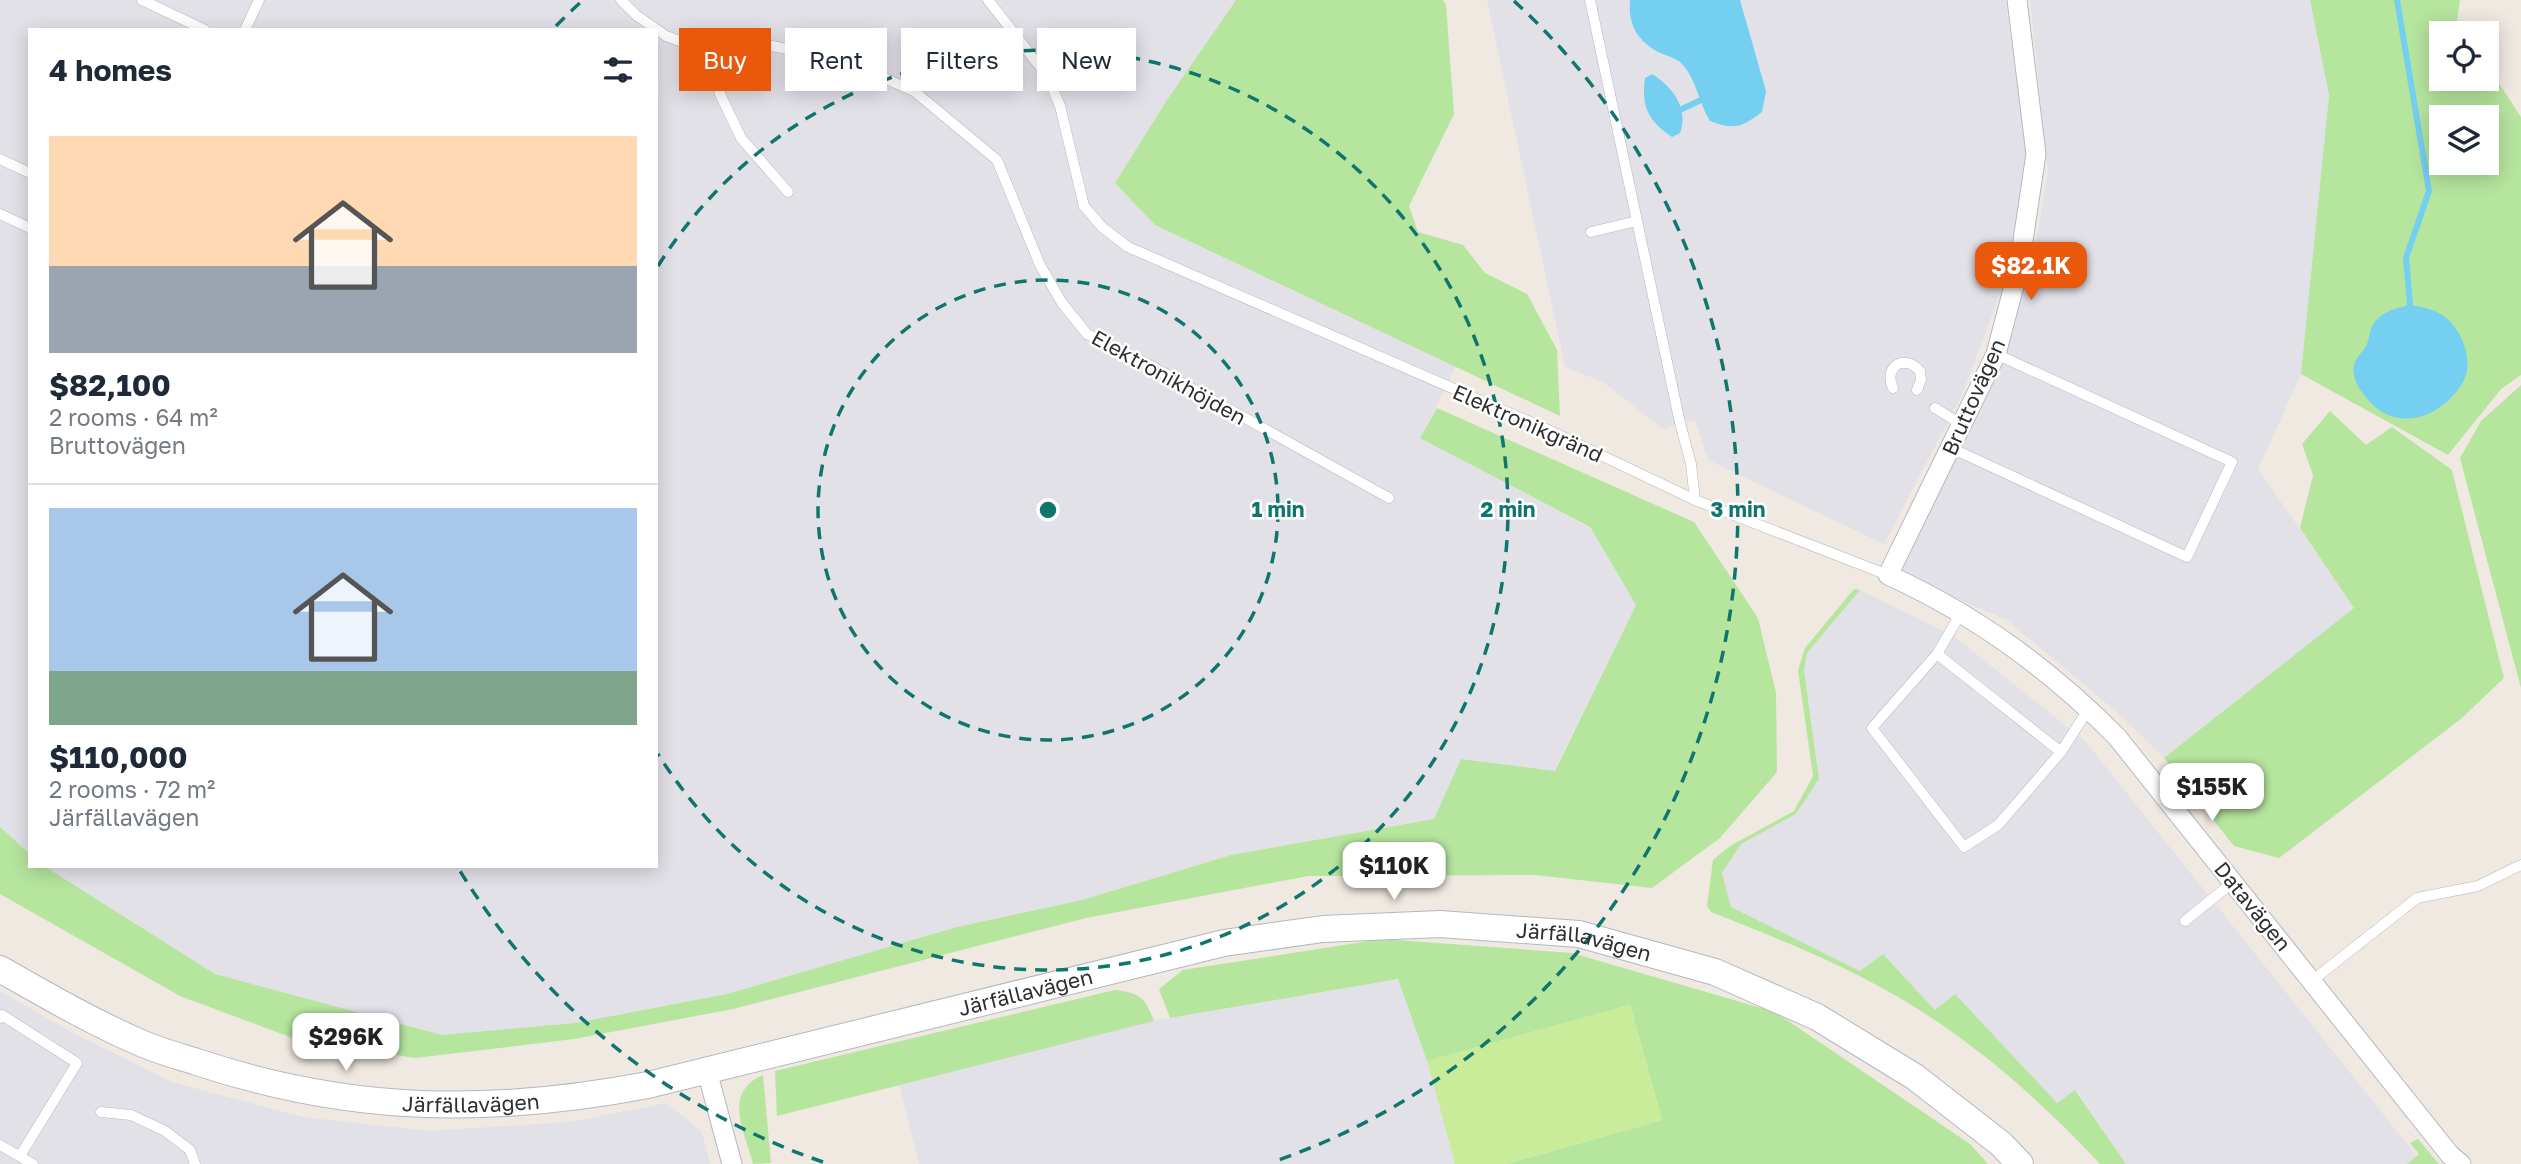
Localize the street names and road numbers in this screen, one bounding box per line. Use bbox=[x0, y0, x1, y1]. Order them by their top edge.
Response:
street label: Elektronikhöjden bbox=[1087, 324, 1251, 430]
street label: Bruttovägen bbox=[1936, 335, 2010, 459]
street label: Elektronikgränd bbox=[1449, 378, 1607, 468]
street label: Datavägen bbox=[2209, 856, 2297, 956]
street label: Järfällavägen bbox=[1515, 917, 1654, 967]
street label: Järfällavägen bbox=[955, 963, 1095, 1021]
street label: Järfällavägen bbox=[401, 1088, 541, 1118]

